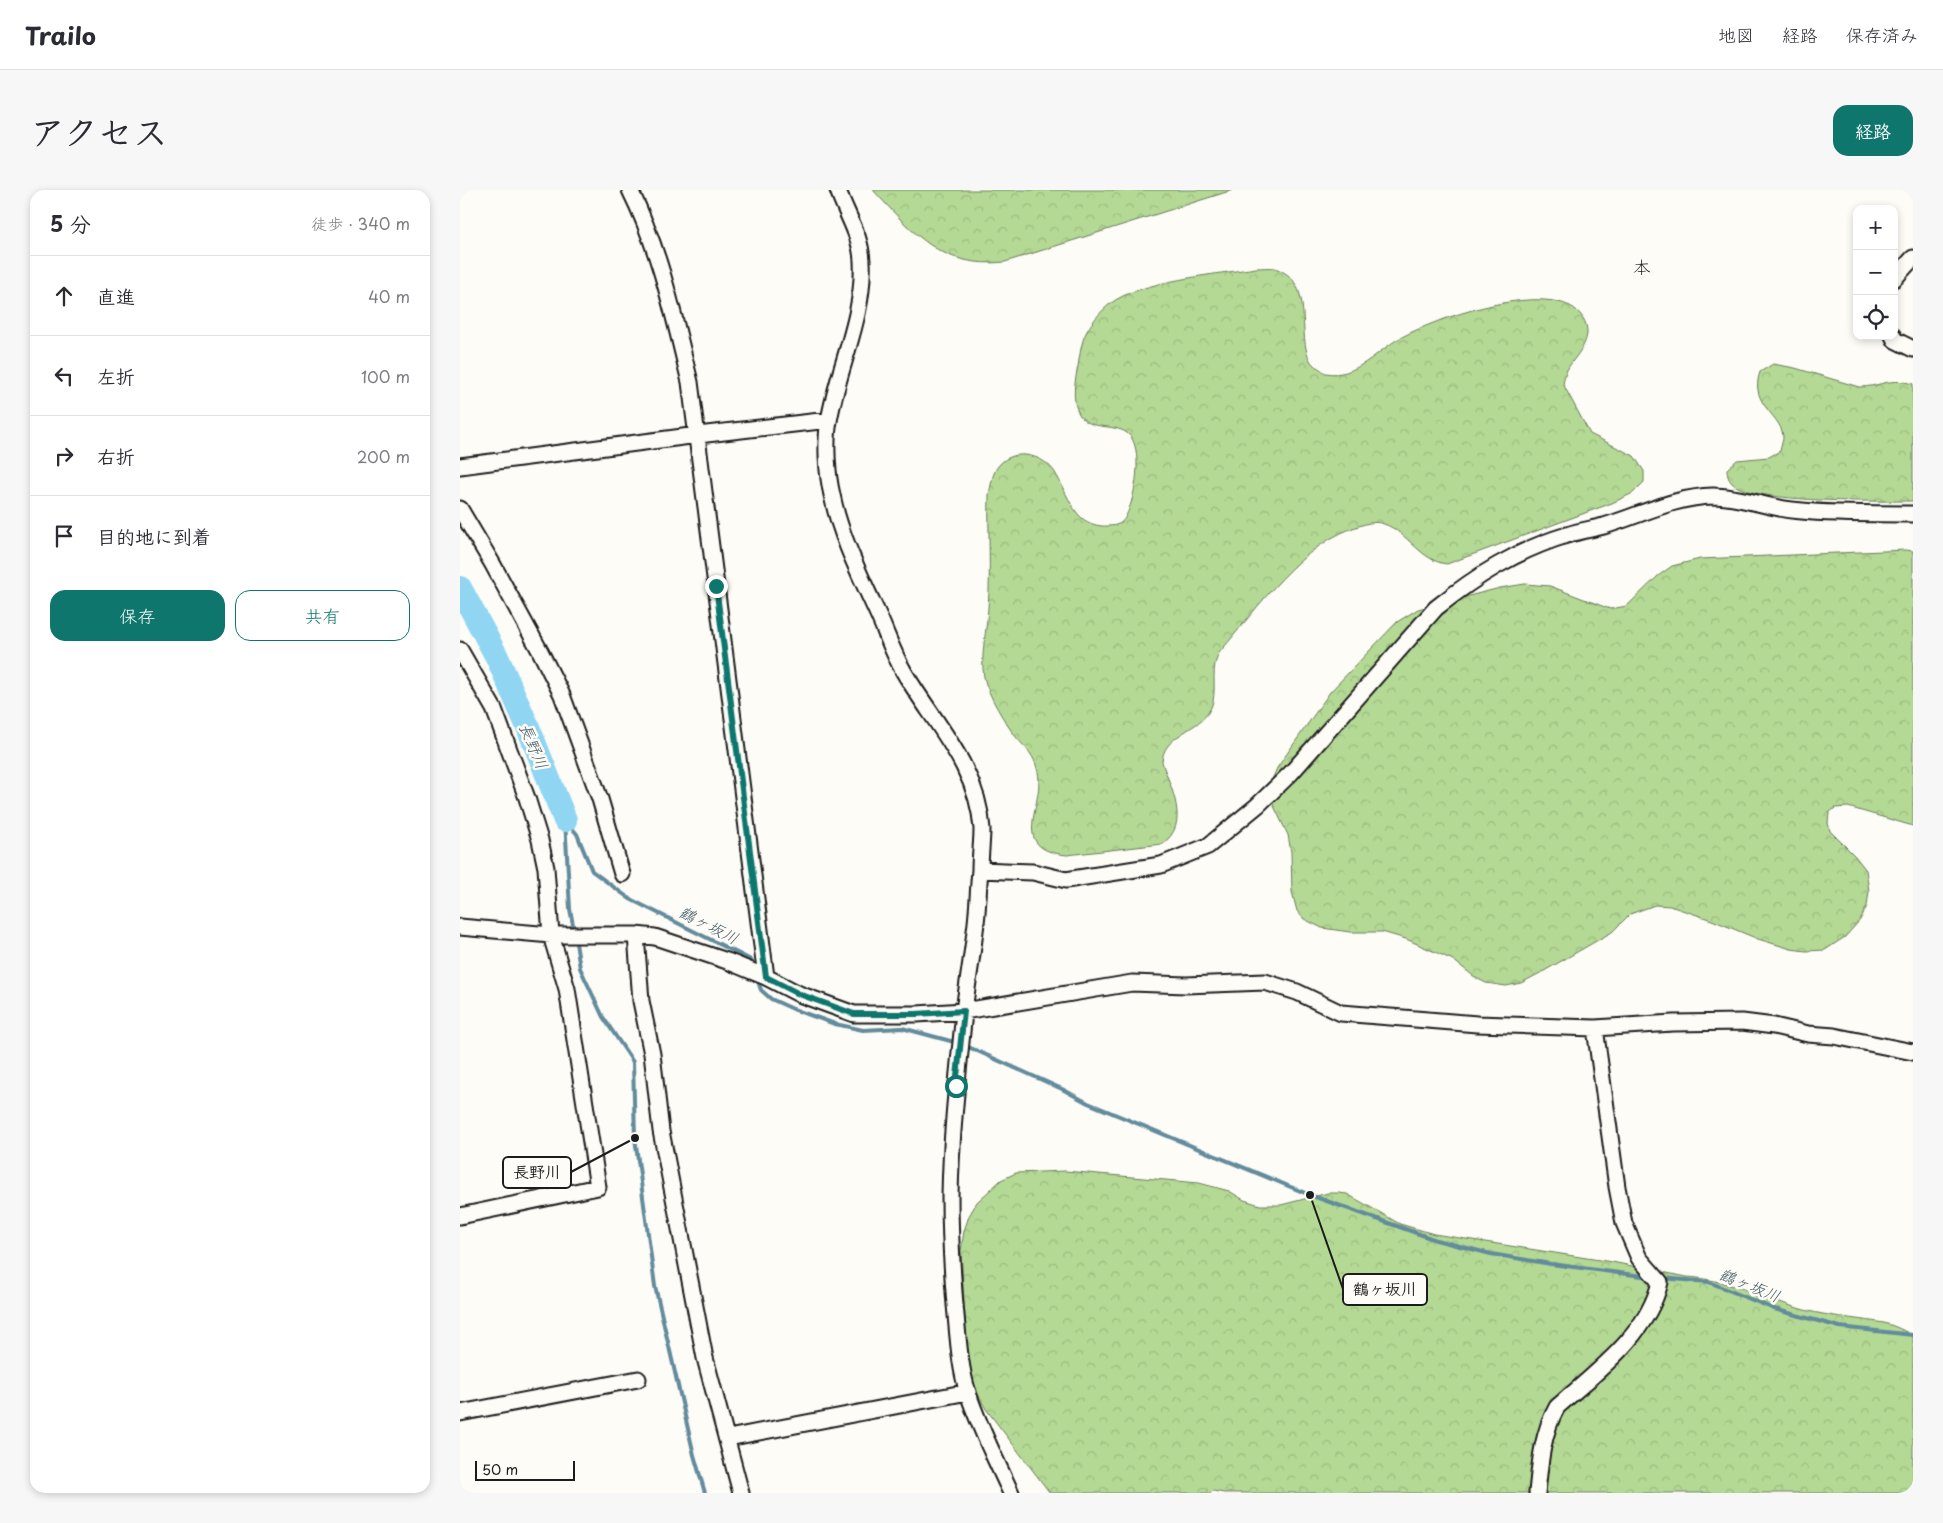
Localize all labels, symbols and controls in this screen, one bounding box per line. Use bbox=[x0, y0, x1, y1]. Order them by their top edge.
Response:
text: Trailo bbox=[25, 17, 96, 53]
text: 地図 bbox=[1718, 21, 1754, 48]
text: 経路 bbox=[1782, 21, 1818, 48]
text: 保存済み bbox=[1846, 21, 1918, 48]
text: アクセス bbox=[30, 104, 168, 157]
button: 経路 bbox=[1833, 105, 1913, 156]
map controls bbox=[1853, 205, 1898, 340]
button: + bbox=[1853, 205, 1898, 250]
text: 5 分 bbox=[50, 207, 91, 239]
text: 徒歩 · 340 m bbox=[311, 211, 410, 235]
button: − bbox=[1853, 250, 1898, 295]
district label: 本 bbox=[1633, 253, 1651, 280]
icon: ahead bbox=[50, 282, 78, 310]
text: 直進 bbox=[97, 282, 135, 310]
text: 40 m bbox=[368, 284, 410, 308]
button: locate bbox=[1853, 295, 1898, 340]
icon: left bbox=[50, 362, 78, 390]
text: 左折 bbox=[97, 362, 135, 390]
text: 100 m bbox=[361, 364, 410, 388]
icon: right bbox=[50, 442, 78, 470]
text: 右折 bbox=[97, 442, 135, 470]
text: 200 m bbox=[357, 444, 410, 468]
icon: arrive bbox=[50, 522, 78, 550]
text: 目的地に到着 bbox=[97, 522, 211, 550]
route end bbox=[705, 575, 728, 598]
button: 保存 bbox=[50, 590, 225, 641]
button: 共有 bbox=[235, 590, 410, 641]
water label: 長野川 bbox=[514, 719, 555, 772]
water label: 鶴ヶ坂川 bbox=[675, 899, 743, 949]
route start bbox=[945, 1075, 968, 1098]
callout: 長野川 bbox=[503, 1157, 571, 1188]
text: 長野川 bbox=[513, 1159, 561, 1183]
water label: 鶴ヶ坂川 bbox=[1716, 1261, 1785, 1307]
callout: 鶴ヶ坂川 bbox=[1343, 1274, 1427, 1305]
text: 鶴ヶ坂川 bbox=[1353, 1276, 1417, 1300]
scale bar bbox=[475, 1458, 575, 1481]
text: 50 m bbox=[482, 1459, 518, 1480]

